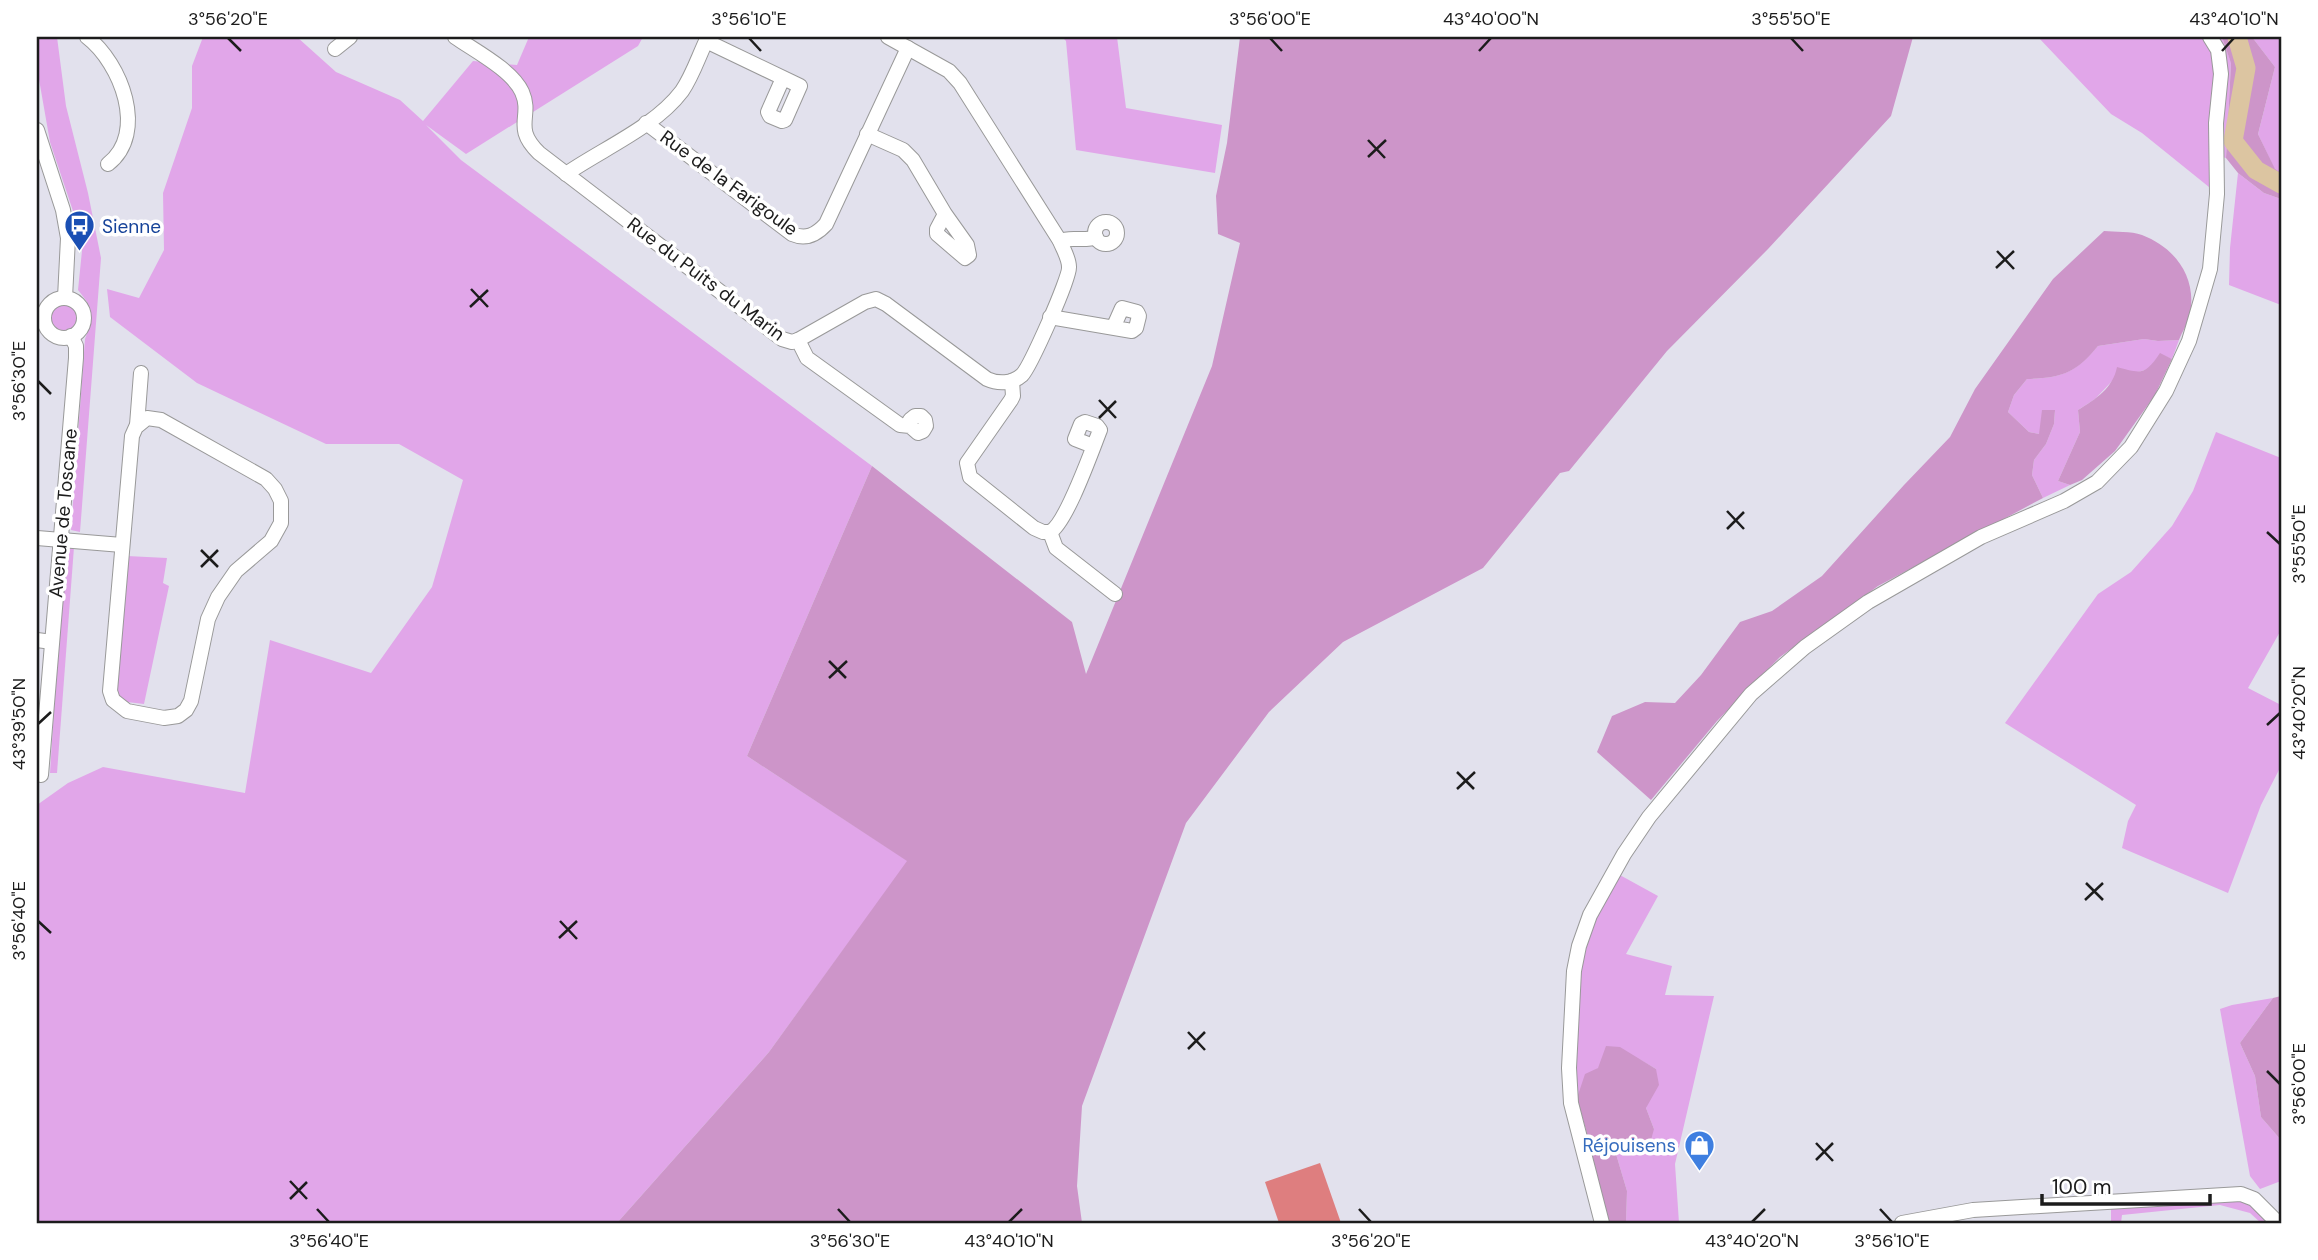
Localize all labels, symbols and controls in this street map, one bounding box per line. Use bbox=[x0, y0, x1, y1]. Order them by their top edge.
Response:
text: 3°56'20"E bbox=[188, 7, 268, 31]
text: 3°56'10"E bbox=[711, 7, 787, 31]
text: 3°56'00"E bbox=[1229, 7, 1311, 31]
text: 43°40'00"N bbox=[1443, 7, 1539, 31]
text: 3°55'50"E bbox=[1751, 7, 1831, 31]
text: 43°40'10"N bbox=[2189, 7, 2279, 31]
street label: Rue de la Farigoule bbox=[655, 125, 803, 241]
bus stop icon: Sienne bbox=[62, 209, 96, 253]
street label: Rue du Puits du Marin bbox=[622, 212, 790, 346]
place label: Sienne bbox=[102, 214, 161, 239]
text: 3°56'30"E bbox=[7, 341, 31, 421]
street label: Avenue de Toscane bbox=[43, 427, 83, 599]
text: 3°55'50"E bbox=[2287, 504, 2311, 584]
text: 43°40'20"N bbox=[2287, 666, 2311, 760]
text: 43°39'50"N bbox=[7, 678, 31, 770]
text: 3°56'40"E bbox=[7, 881, 31, 961]
text: 3°56'00"E bbox=[2287, 1043, 2311, 1125]
shop icon: Réjouisens bbox=[1682, 1128, 1716, 1172]
place label: Réjouisens bbox=[1582, 1133, 1676, 1158]
scale bar bbox=[2042, 1162, 2210, 1206]
text: 100 m bbox=[2052, 1173, 2112, 1201]
text: 3°56'40"E bbox=[289, 1229, 369, 1253]
text: 3°56'30"E bbox=[810, 1229, 890, 1253]
text: 43°40'10"N bbox=[964, 1229, 1054, 1253]
text: 3°56'20"E bbox=[1331, 1229, 1411, 1253]
text: 43°40'20"N bbox=[1705, 1229, 1799, 1253]
text: 3°56'10"E bbox=[1854, 1229, 1930, 1253]

